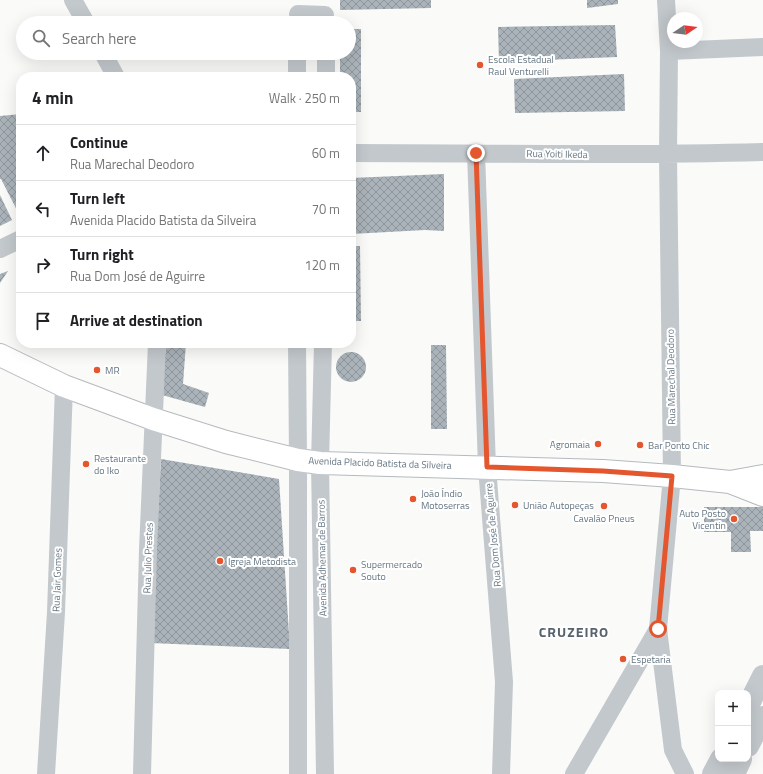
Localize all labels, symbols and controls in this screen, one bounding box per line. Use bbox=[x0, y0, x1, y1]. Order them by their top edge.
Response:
north arrow bbox=[667, 12, 703, 48]
search box bbox=[16, 16, 356, 60]
icon: search bbox=[30, 27, 52, 49]
text: Search here bbox=[62, 27, 136, 50]
place label: Escola Estadual Raul Venturelli bbox=[488, 52, 554, 79]
marker: Escola Estadual Raul Venturelli bbox=[475, 60, 485, 70]
text: 4 min bbox=[32, 85, 73, 111]
text: Walk · 250 m bbox=[269, 88, 340, 108]
text: Continue bbox=[70, 131, 128, 154]
icon: ahead bbox=[32, 142, 54, 164]
text: 60 m bbox=[312, 143, 340, 163]
route end bbox=[467, 144, 485, 162]
street label: Rua Yoiti Ikeda bbox=[526, 146, 588, 162]
text: Rua Marechal Deodoro bbox=[70, 154, 194, 174]
text: Turn left bbox=[70, 187, 125, 210]
icon: left bbox=[32, 198, 54, 220]
text: 70 m bbox=[312, 199, 340, 219]
text: Avenida Placido Batista da Silveira bbox=[70, 210, 256, 230]
text: Turn right bbox=[70, 243, 134, 266]
icon: right bbox=[32, 254, 54, 276]
text: 120 m bbox=[304, 255, 340, 275]
text: Rua Dom José de Aguirre bbox=[70, 266, 205, 286]
text: Arrive at destination bbox=[70, 309, 203, 332]
icon: arrive bbox=[32, 310, 54, 332]
street label: Rua Marechal Deodoro bbox=[663, 329, 679, 425]
place label: MR bbox=[105, 363, 120, 378]
marker: MR bbox=[92, 365, 102, 375]
place label: Agromaia bbox=[550, 437, 590, 452]
place label: Bar Ponto Chic bbox=[648, 438, 710, 453]
marker: Agromaia bbox=[593, 439, 603, 449]
marker: Bar Ponto Chic bbox=[635, 440, 645, 450]
place label: Restaurante do Iko bbox=[94, 451, 146, 478]
street label: Avenida Placido Batista da Silveira bbox=[308, 453, 452, 473]
marker: Restaurante do Iko bbox=[81, 459, 91, 469]
street label: Rua Dom José de Aguirre bbox=[481, 483, 505, 587]
place label: João Índio Motoserras bbox=[421, 486, 470, 513]
marker: João Índio Motoserras bbox=[408, 494, 418, 504]
place label: União Autopeças bbox=[523, 498, 594, 513]
street label: Avenida Adhemar de Barros bbox=[313, 499, 331, 616]
marker: União Autopeças bbox=[510, 500, 520, 510]
marker: Cavalão Pneus bbox=[599, 501, 609, 511]
place label: Auto Posto Vicentin bbox=[679, 506, 726, 533]
place label: Cavalão Pneus bbox=[573, 511, 635, 526]
marker: Auto Posto Vicentin bbox=[729, 514, 739, 524]
street label: Rua Julio Prestes bbox=[139, 522, 157, 594]
street label: Rua Jair Gomes bbox=[48, 547, 66, 612]
place label: Igreja Metodista bbox=[228, 554, 296, 569]
marker: Igreja Metodista bbox=[215, 556, 225, 566]
place label: Supermercado Souto bbox=[361, 557, 422, 584]
marker: Supermercado Souto bbox=[348, 565, 358, 575]
route start bbox=[649, 620, 667, 638]
district label: CRUZEIRO bbox=[539, 621, 609, 642]
place label: Espetaria bbox=[631, 652, 671, 667]
marker: Espetaria bbox=[618, 654, 628, 664]
map controls bbox=[715, 690, 751, 762]
button: + bbox=[715, 690, 751, 726]
button: − bbox=[715, 726, 751, 762]

